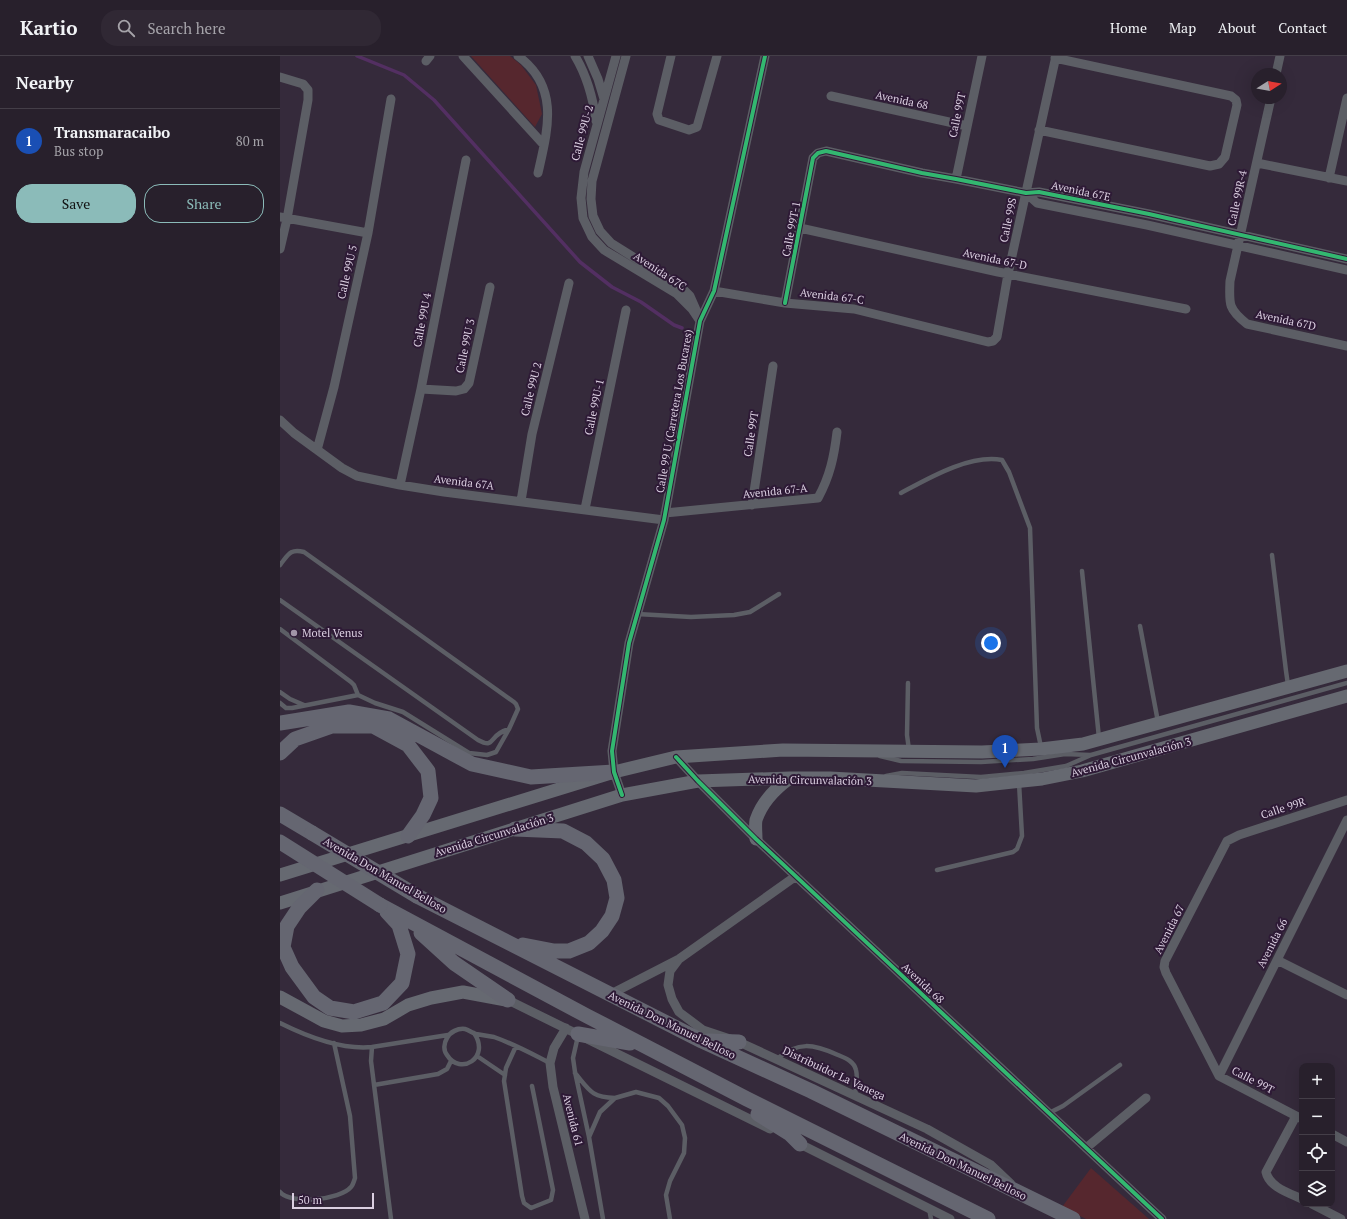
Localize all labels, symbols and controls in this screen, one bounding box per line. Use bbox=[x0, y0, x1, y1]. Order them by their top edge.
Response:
search box bbox=[101, 10, 381, 46]
text: Kartio bbox=[20, 15, 77, 40]
icon: search bbox=[115, 17, 137, 39]
text: Search here bbox=[147, 18, 225, 38]
text: Home bbox=[1110, 18, 1147, 37]
text: Map bbox=[1169, 18, 1196, 37]
text: About bbox=[1218, 18, 1256, 37]
text: Contact bbox=[1278, 18, 1327, 37]
north arrow bbox=[1251, 68, 1287, 104]
text: Nearby bbox=[16, 71, 74, 94]
street label: Avenida 68 bbox=[874, 88, 930, 112]
street label: Calle 99T bbox=[945, 91, 969, 139]
street label: Calle 99U-2 bbox=[568, 103, 596, 162]
text: Transmaracaibo bbox=[54, 122, 170, 142]
text: 1 bbox=[25, 132, 33, 150]
text: 80 m bbox=[236, 132, 264, 150]
text: Bus stop bbox=[54, 142, 103, 160]
street label: Calle 99R-4 bbox=[1224, 169, 1250, 227]
street label: Avenida 67E bbox=[1050, 178, 1112, 204]
button: Save bbox=[16, 184, 136, 223]
button: Share bbox=[144, 184, 264, 223]
street label: Calle 99S bbox=[996, 196, 1020, 244]
street label: Calle 99T-1 bbox=[779, 200, 803, 258]
street label: Calle 99U 5 bbox=[334, 243, 360, 300]
street label: Avenida 67-D bbox=[962, 245, 1029, 273]
street label: Avenida 67C bbox=[631, 249, 689, 293]
street label: Avenida 67-C bbox=[799, 285, 865, 307]
street label: Calle 99U 4 bbox=[410, 291, 434, 348]
street label: Avenida 67D bbox=[1255, 307, 1318, 333]
street label: Calle 99U 3 bbox=[452, 317, 478, 374]
street label: Calle 99 U (Carretera Los Bucares) bbox=[653, 328, 695, 494]
street label: Calle 99U 2 bbox=[518, 360, 544, 417]
street label: Calle 99U-1 bbox=[581, 378, 607, 436]
street label: Calle 99T bbox=[740, 410, 762, 458]
street label: Avenida 67A bbox=[433, 471, 495, 493]
street label: Avenida 67-A bbox=[742, 481, 808, 501]
place label: Motel Venus bbox=[302, 626, 363, 640]
marker: Motel Venus bbox=[289, 628, 299, 638]
your location bbox=[981, 633, 1001, 653]
street label: Avenida Circunvalación 3 bbox=[1069, 734, 1193, 780]
pin: 1 bbox=[992, 735, 1018, 768]
street label: Avenida Circunvalación 3 bbox=[748, 772, 872, 788]
street label: Calle 99R bbox=[1259, 794, 1307, 822]
street label: Avenida Circunvalación 3 bbox=[433, 810, 555, 860]
street label: Avenida Don Manuel Belloso bbox=[321, 834, 449, 916]
street label: Avenida 67 bbox=[1151, 902, 1187, 956]
street label: Avenida 66 bbox=[1254, 916, 1290, 970]
street label: Avenida 68 bbox=[899, 960, 947, 1006]
street label: Avenida Don Manuel Belloso bbox=[606, 988, 738, 1062]
street label: Distribuidor La Vanega bbox=[780, 1043, 888, 1103]
street label: Calle 99T bbox=[1229, 1063, 1277, 1097]
map controls bbox=[1299, 1063, 1335, 1207]
button: + bbox=[1299, 1063, 1335, 1099]
street label: Avenida 61 bbox=[560, 1092, 586, 1148]
button: − bbox=[1299, 1099, 1335, 1135]
street label: Avenida Don Manuel Belloso bbox=[897, 1129, 1029, 1203]
button: locate bbox=[1299, 1135, 1335, 1171]
button: layers bbox=[1299, 1171, 1335, 1207]
scale bar bbox=[292, 1191, 374, 1210]
text: 50 m bbox=[298, 1193, 322, 1207]

